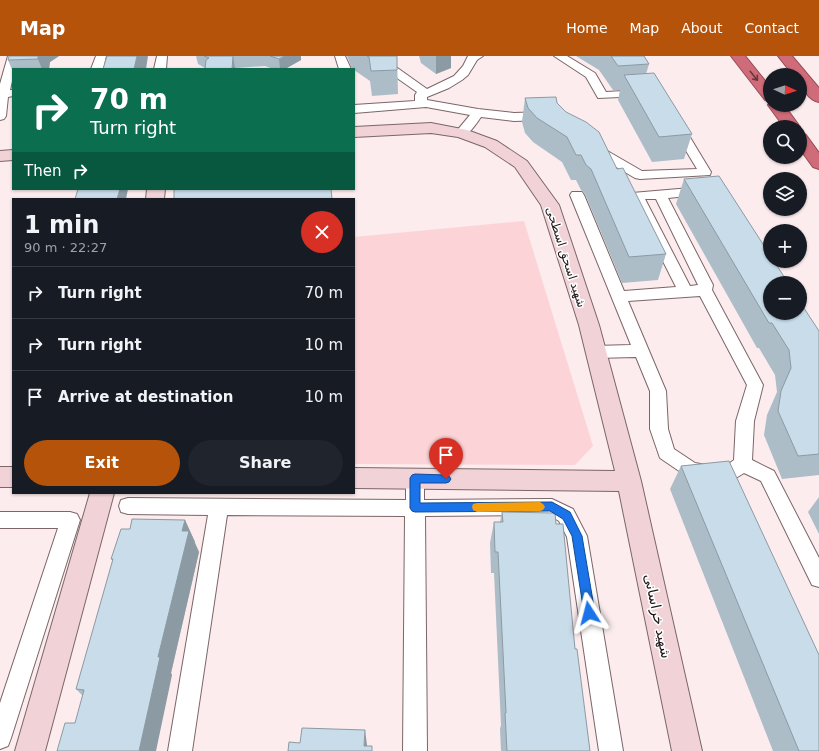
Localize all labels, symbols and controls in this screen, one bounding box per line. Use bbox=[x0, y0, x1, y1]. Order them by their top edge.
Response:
text: Map bbox=[20, 17, 65, 39]
text: Home bbox=[566, 20, 608, 36]
text: Map bbox=[630, 20, 659, 36]
text: About bbox=[681, 20, 723, 36]
text: Contact bbox=[745, 20, 799, 36]
north arrow bbox=[763, 68, 807, 112]
map controls bbox=[763, 68, 807, 320]
one-way arrow bbox=[750, 71, 759, 82]
text: 70 m bbox=[90, 83, 168, 116]
icon: right bbox=[24, 84, 76, 136]
text: Turn right bbox=[90, 117, 176, 138]
button: search bbox=[763, 120, 807, 164]
icon: right bbox=[69, 160, 91, 182]
text: Then bbox=[24, 162, 61, 180]
button: layers bbox=[763, 172, 807, 216]
street label: شهید اسحق اسطحی bbox=[542, 205, 589, 310]
text: 1 min bbox=[24, 211, 99, 239]
button: close bbox=[301, 211, 343, 253]
button: + bbox=[763, 224, 807, 268]
text: 90 m · 22:27 bbox=[24, 240, 107, 255]
button: − bbox=[763, 276, 807, 320]
icon: right bbox=[24, 282, 46, 304]
text: Turn right bbox=[58, 284, 142, 302]
text: 70 m bbox=[305, 284, 343, 302]
icon: right bbox=[24, 334, 46, 356]
text: Turn right bbox=[58, 336, 142, 354]
text: 10 m bbox=[305, 336, 343, 354]
icon: arrive bbox=[24, 386, 46, 408]
text: Arrive at destination bbox=[58, 388, 233, 406]
text: 10 m bbox=[305, 388, 343, 406]
pin bbox=[429, 438, 463, 479]
button: Exit bbox=[24, 440, 180, 486]
button: Share bbox=[188, 440, 343, 486]
icon: arrive bbox=[435, 444, 457, 466]
street label: شهید خراسانی bbox=[640, 572, 675, 660]
position arrow bbox=[568, 592, 610, 634]

